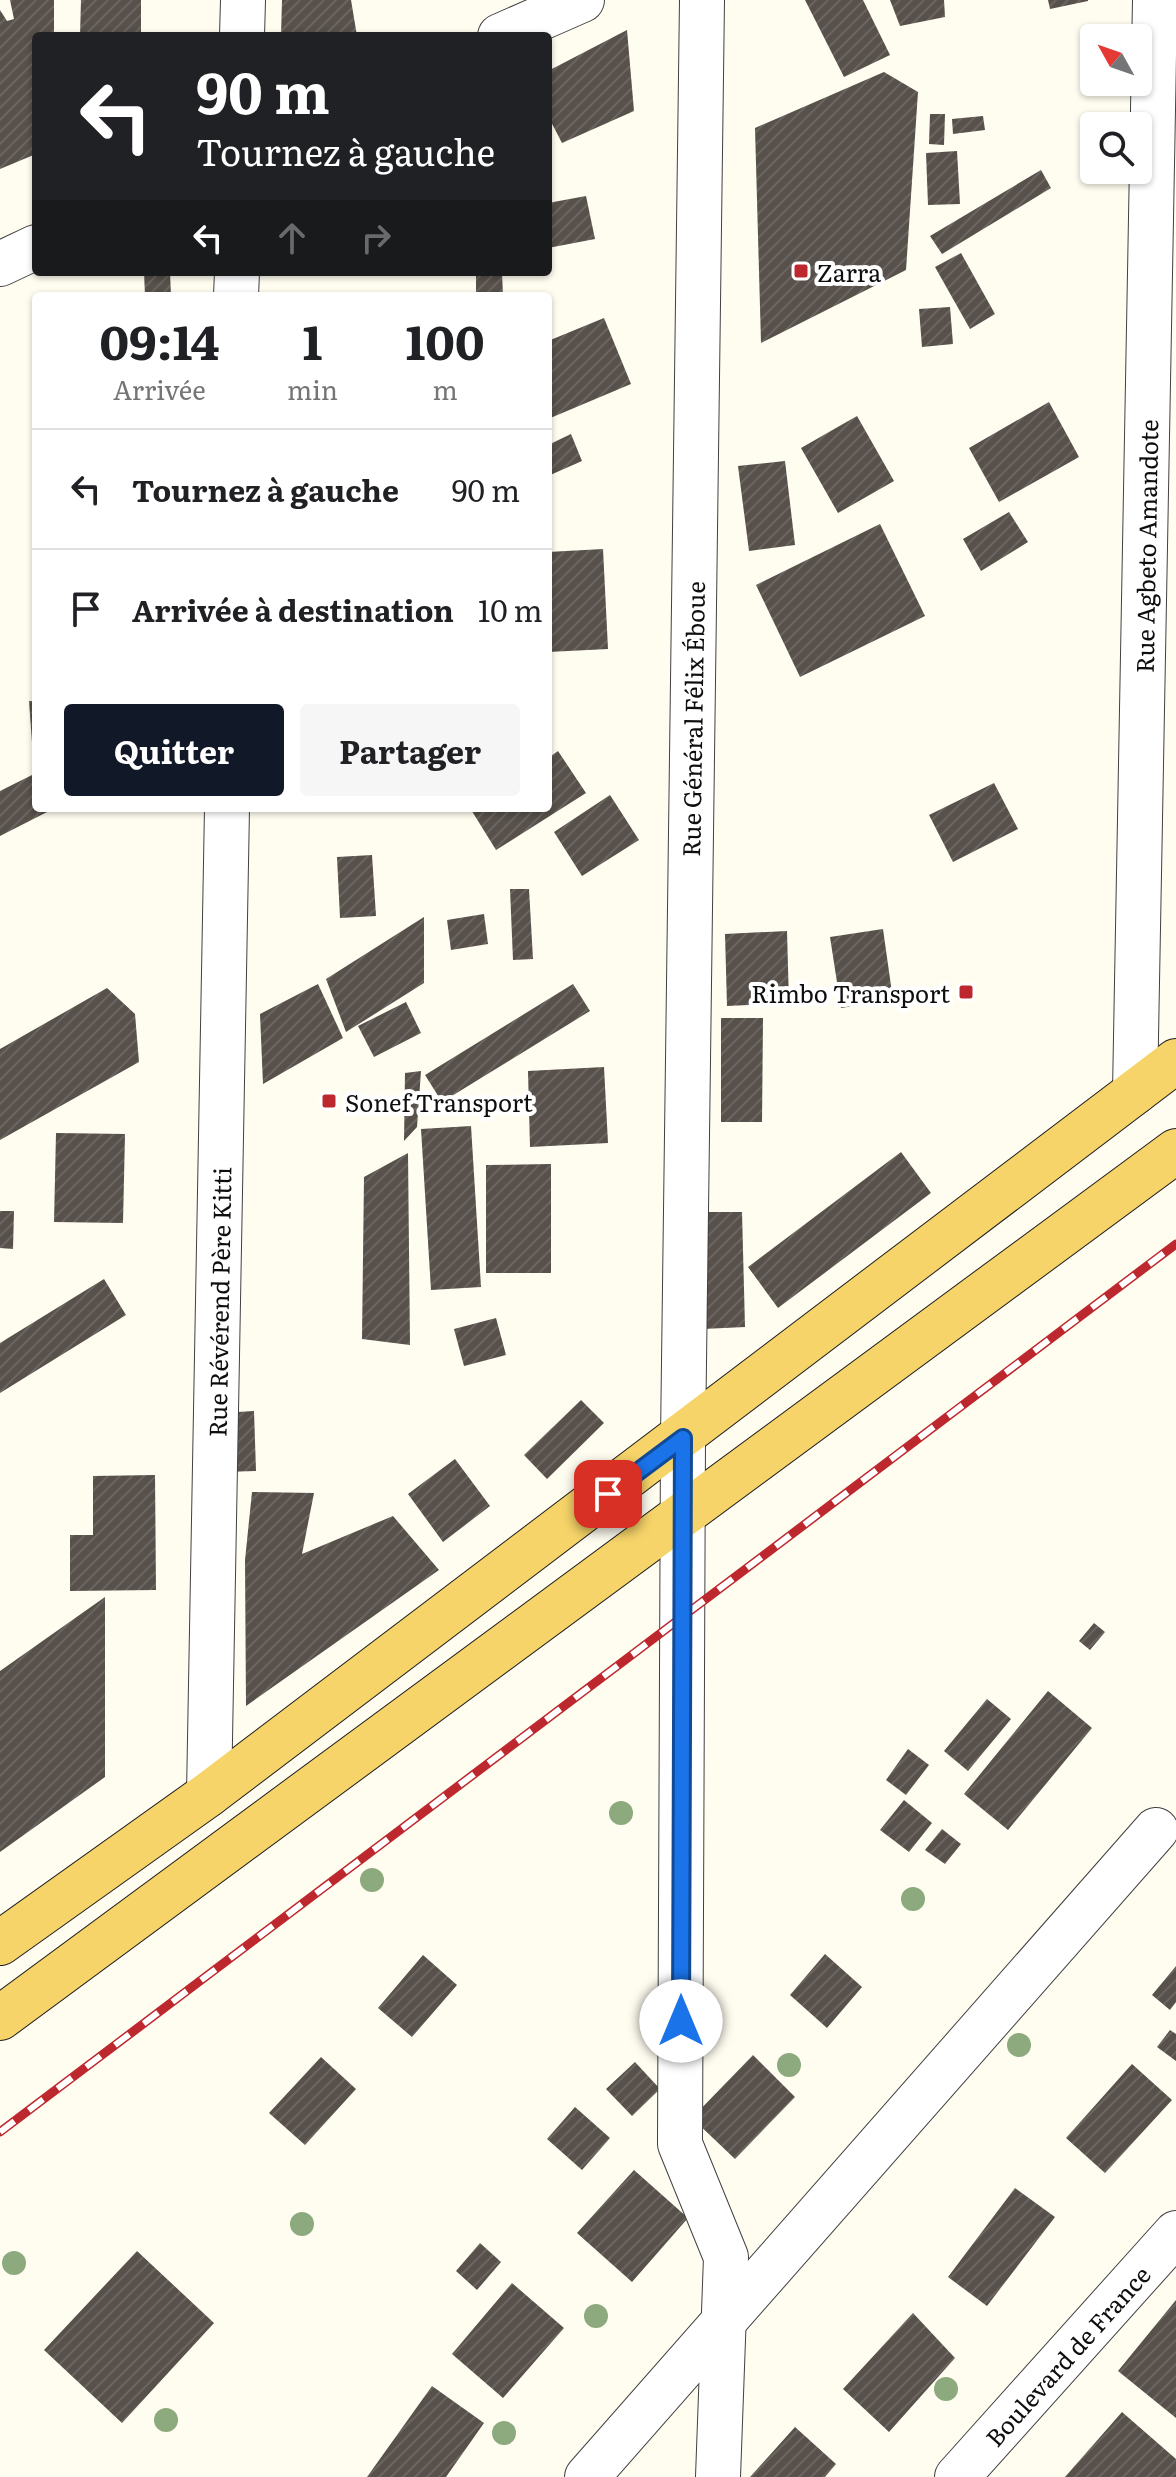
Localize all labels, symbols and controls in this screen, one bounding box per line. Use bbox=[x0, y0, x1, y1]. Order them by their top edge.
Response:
north arrow bbox=[1080, 24, 1152, 96]
map controls bbox=[1080, 24, 1152, 184]
text: 90 m bbox=[196, 48, 330, 131]
icon: left bbox=[64, 64, 168, 168]
button: search bbox=[1080, 112, 1152, 184]
text: Tournez à gauche bbox=[196, 124, 495, 177]
icon: left bbox=[186, 216, 230, 260]
icon: ahead bbox=[270, 216, 314, 260]
icon: right bbox=[354, 216, 398, 260]
place label: Zarra bbox=[817, 254, 881, 289]
marker: Zarra bbox=[792, 262, 810, 280]
text: 09:14 bbox=[99, 304, 219, 375]
text: 1 bbox=[303, 304, 322, 375]
text: 100 bbox=[405, 304, 485, 375]
text: Arrivée bbox=[113, 369, 206, 408]
text: min bbox=[287, 369, 338, 408]
text: m bbox=[432, 369, 458, 408]
street label: Rue Agbeto Amandote bbox=[1125, 419, 1165, 673]
icon: left bbox=[64, 467, 108, 511]
text: Tournez à gauche bbox=[132, 467, 399, 511]
text: 90 m bbox=[452, 467, 520, 511]
street label: Rue Général Félix Éboue bbox=[672, 581, 712, 857]
icon: arrive bbox=[64, 587, 108, 631]
text: Arrivée à destination bbox=[132, 587, 454, 631]
text: 10 m bbox=[478, 587, 543, 631]
button: Quitter bbox=[64, 704, 284, 796]
button: Partager bbox=[300, 704, 520, 796]
place label: Rimbo Transport bbox=[751, 975, 950, 1010]
marker: Rimbo Transport bbox=[957, 983, 975, 1001]
place label: Sonef Transport bbox=[345, 1084, 533, 1119]
marker: Sonef Transport bbox=[320, 1092, 338, 1110]
street label: Rue Révérend Père Kitti bbox=[198, 1167, 238, 1437]
pin bbox=[574, 1460, 642, 1528]
icon: arrive bbox=[586, 1472, 630, 1516]
position arrow bbox=[639, 1979, 723, 2063]
street label: Boulevard de France bbox=[976, 2257, 1157, 2453]

